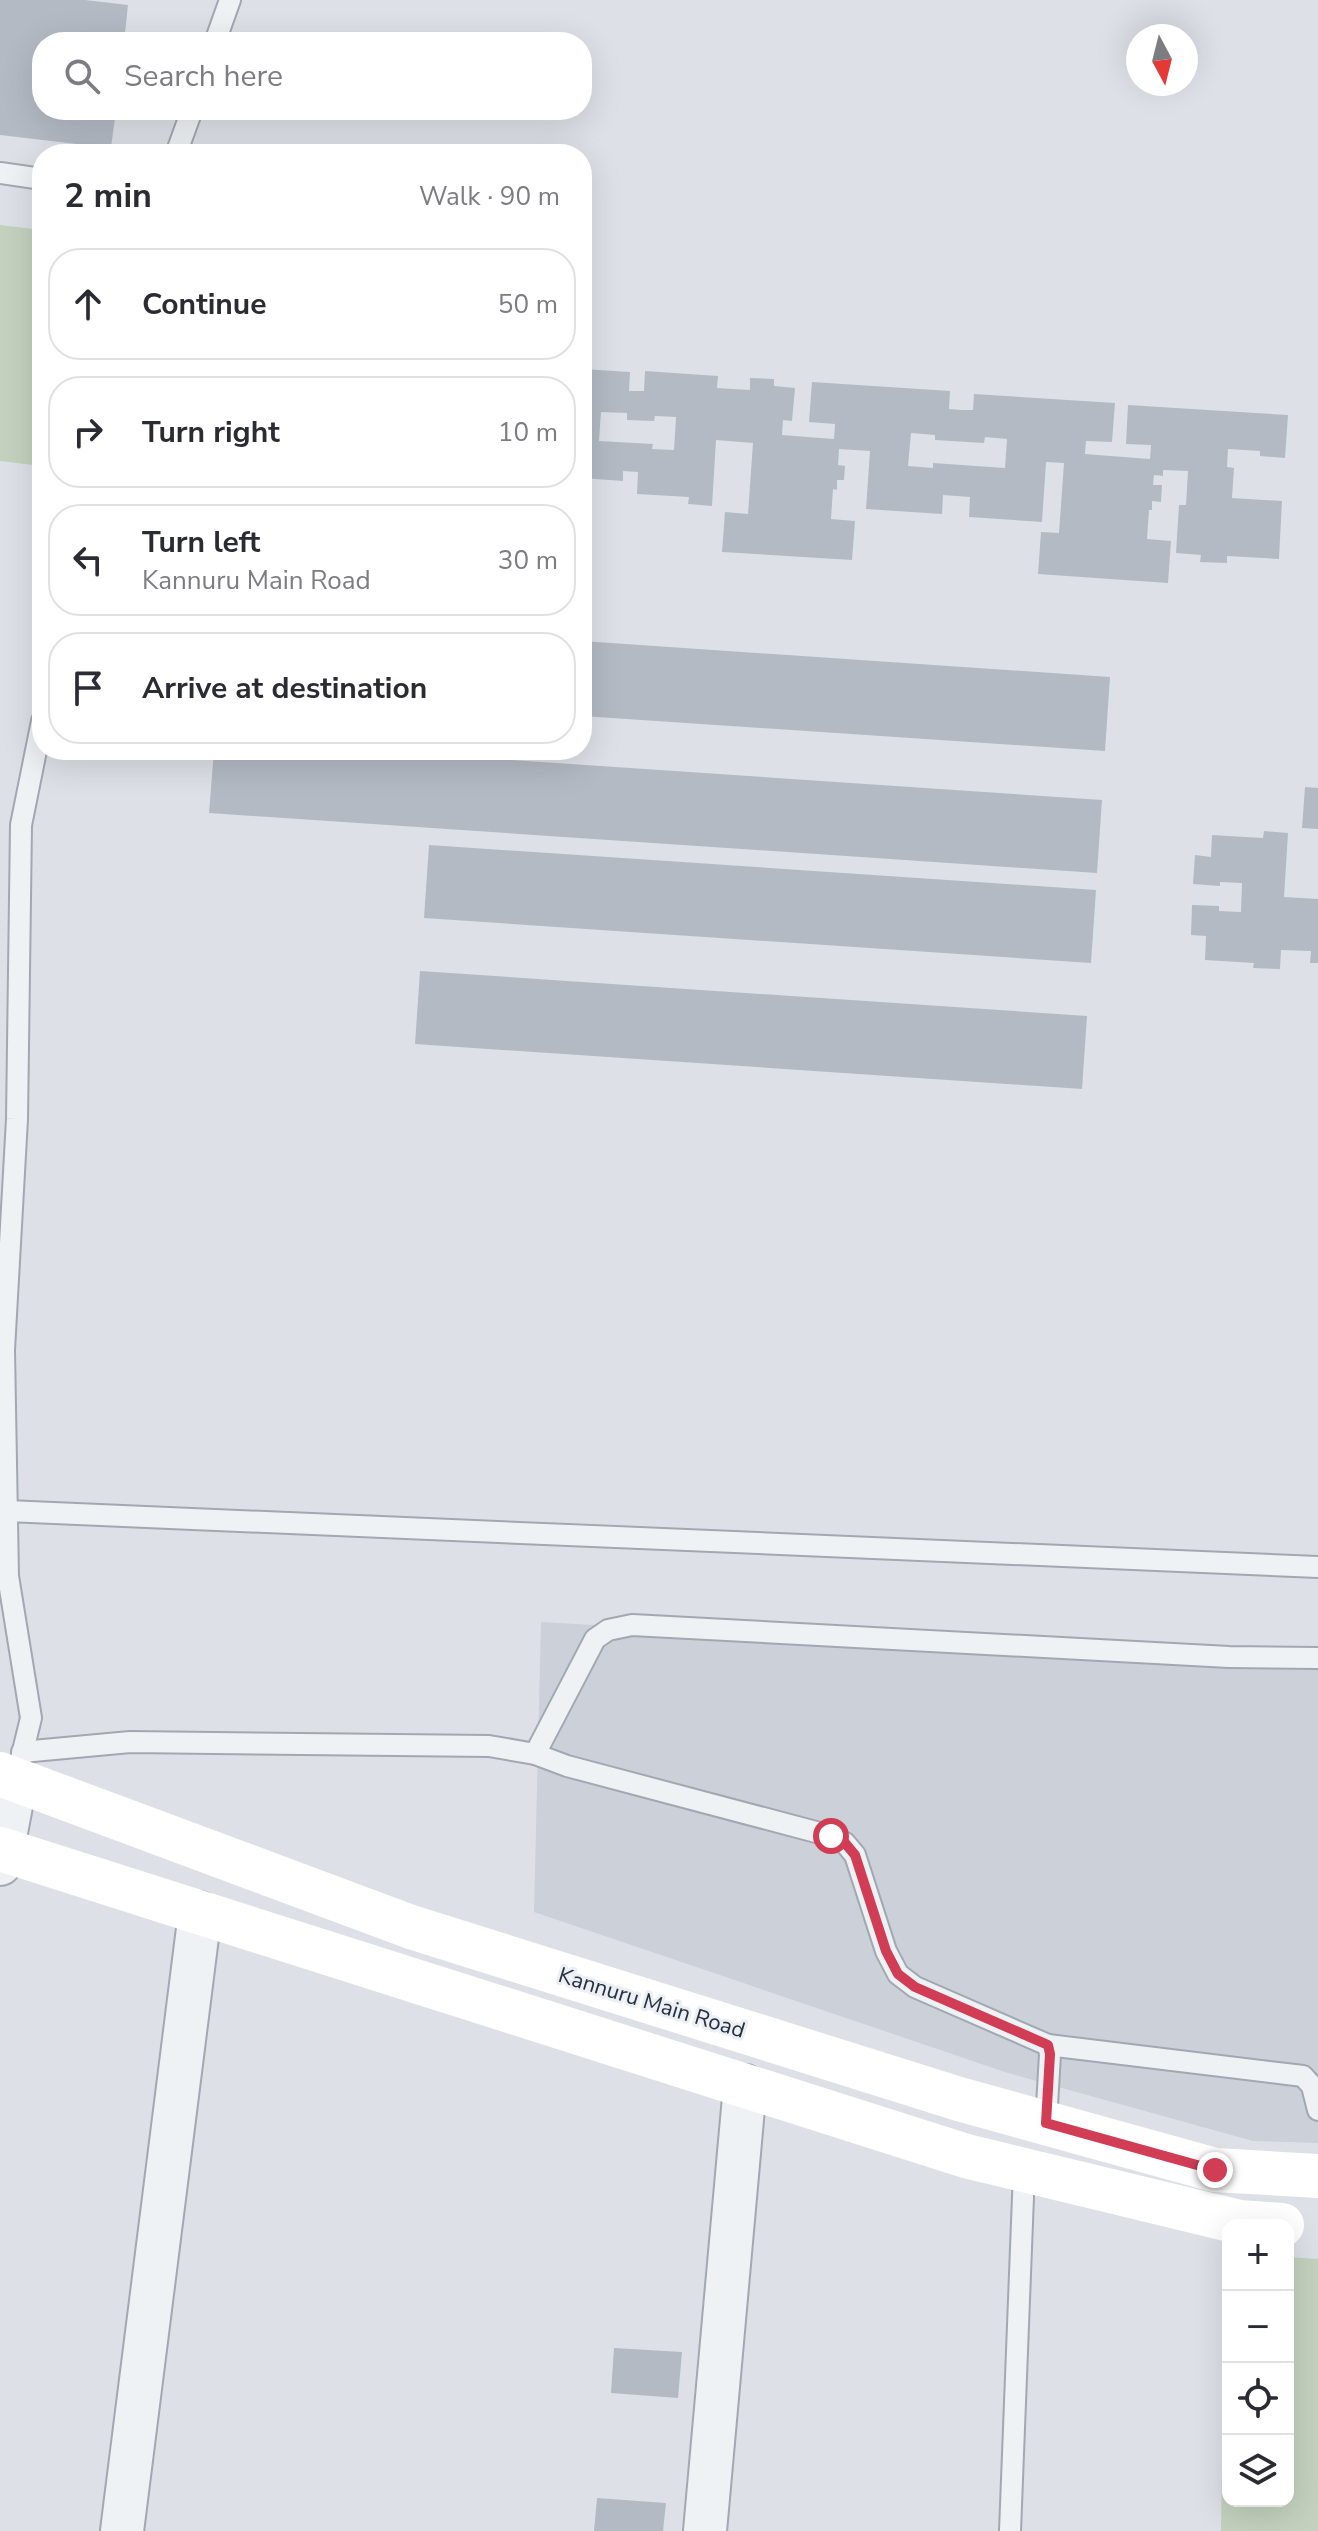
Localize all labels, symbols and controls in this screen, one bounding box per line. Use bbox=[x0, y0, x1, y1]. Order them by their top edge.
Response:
north arrow bbox=[1126, 24, 1198, 96]
search box bbox=[32, 32, 592, 120]
icon: search bbox=[60, 54, 104, 98]
text: Search here bbox=[124, 56, 283, 97]
text: 2 min bbox=[64, 173, 152, 219]
text: Walk · 90 m bbox=[419, 179, 560, 214]
icon: ahead bbox=[66, 282, 110, 326]
text: Continue bbox=[142, 284, 267, 325]
text: 50 m bbox=[498, 287, 558, 322]
icon: right bbox=[66, 410, 110, 454]
text: Turn right bbox=[142, 412, 280, 453]
text: 10 m bbox=[498, 415, 558, 450]
text: Turn left bbox=[142, 522, 260, 563]
icon: left bbox=[66, 538, 110, 582]
text: 30 m bbox=[498, 543, 558, 578]
text: Kannuru Main Road bbox=[142, 563, 371, 598]
icon: arrive bbox=[66, 666, 110, 710]
text: Arrive at destination bbox=[142, 668, 427, 709]
route start bbox=[813, 1818, 849, 1854]
street label: Kannuru Main Road bbox=[555, 1960, 749, 2046]
route end bbox=[1197, 2152, 1233, 2188]
map controls bbox=[1222, 2219, 1294, 2507]
button: + bbox=[1222, 2219, 1294, 2291]
button: − bbox=[1222, 2291, 1294, 2363]
button: locate bbox=[1222, 2363, 1294, 2435]
button: layers bbox=[1222, 2435, 1294, 2507]

